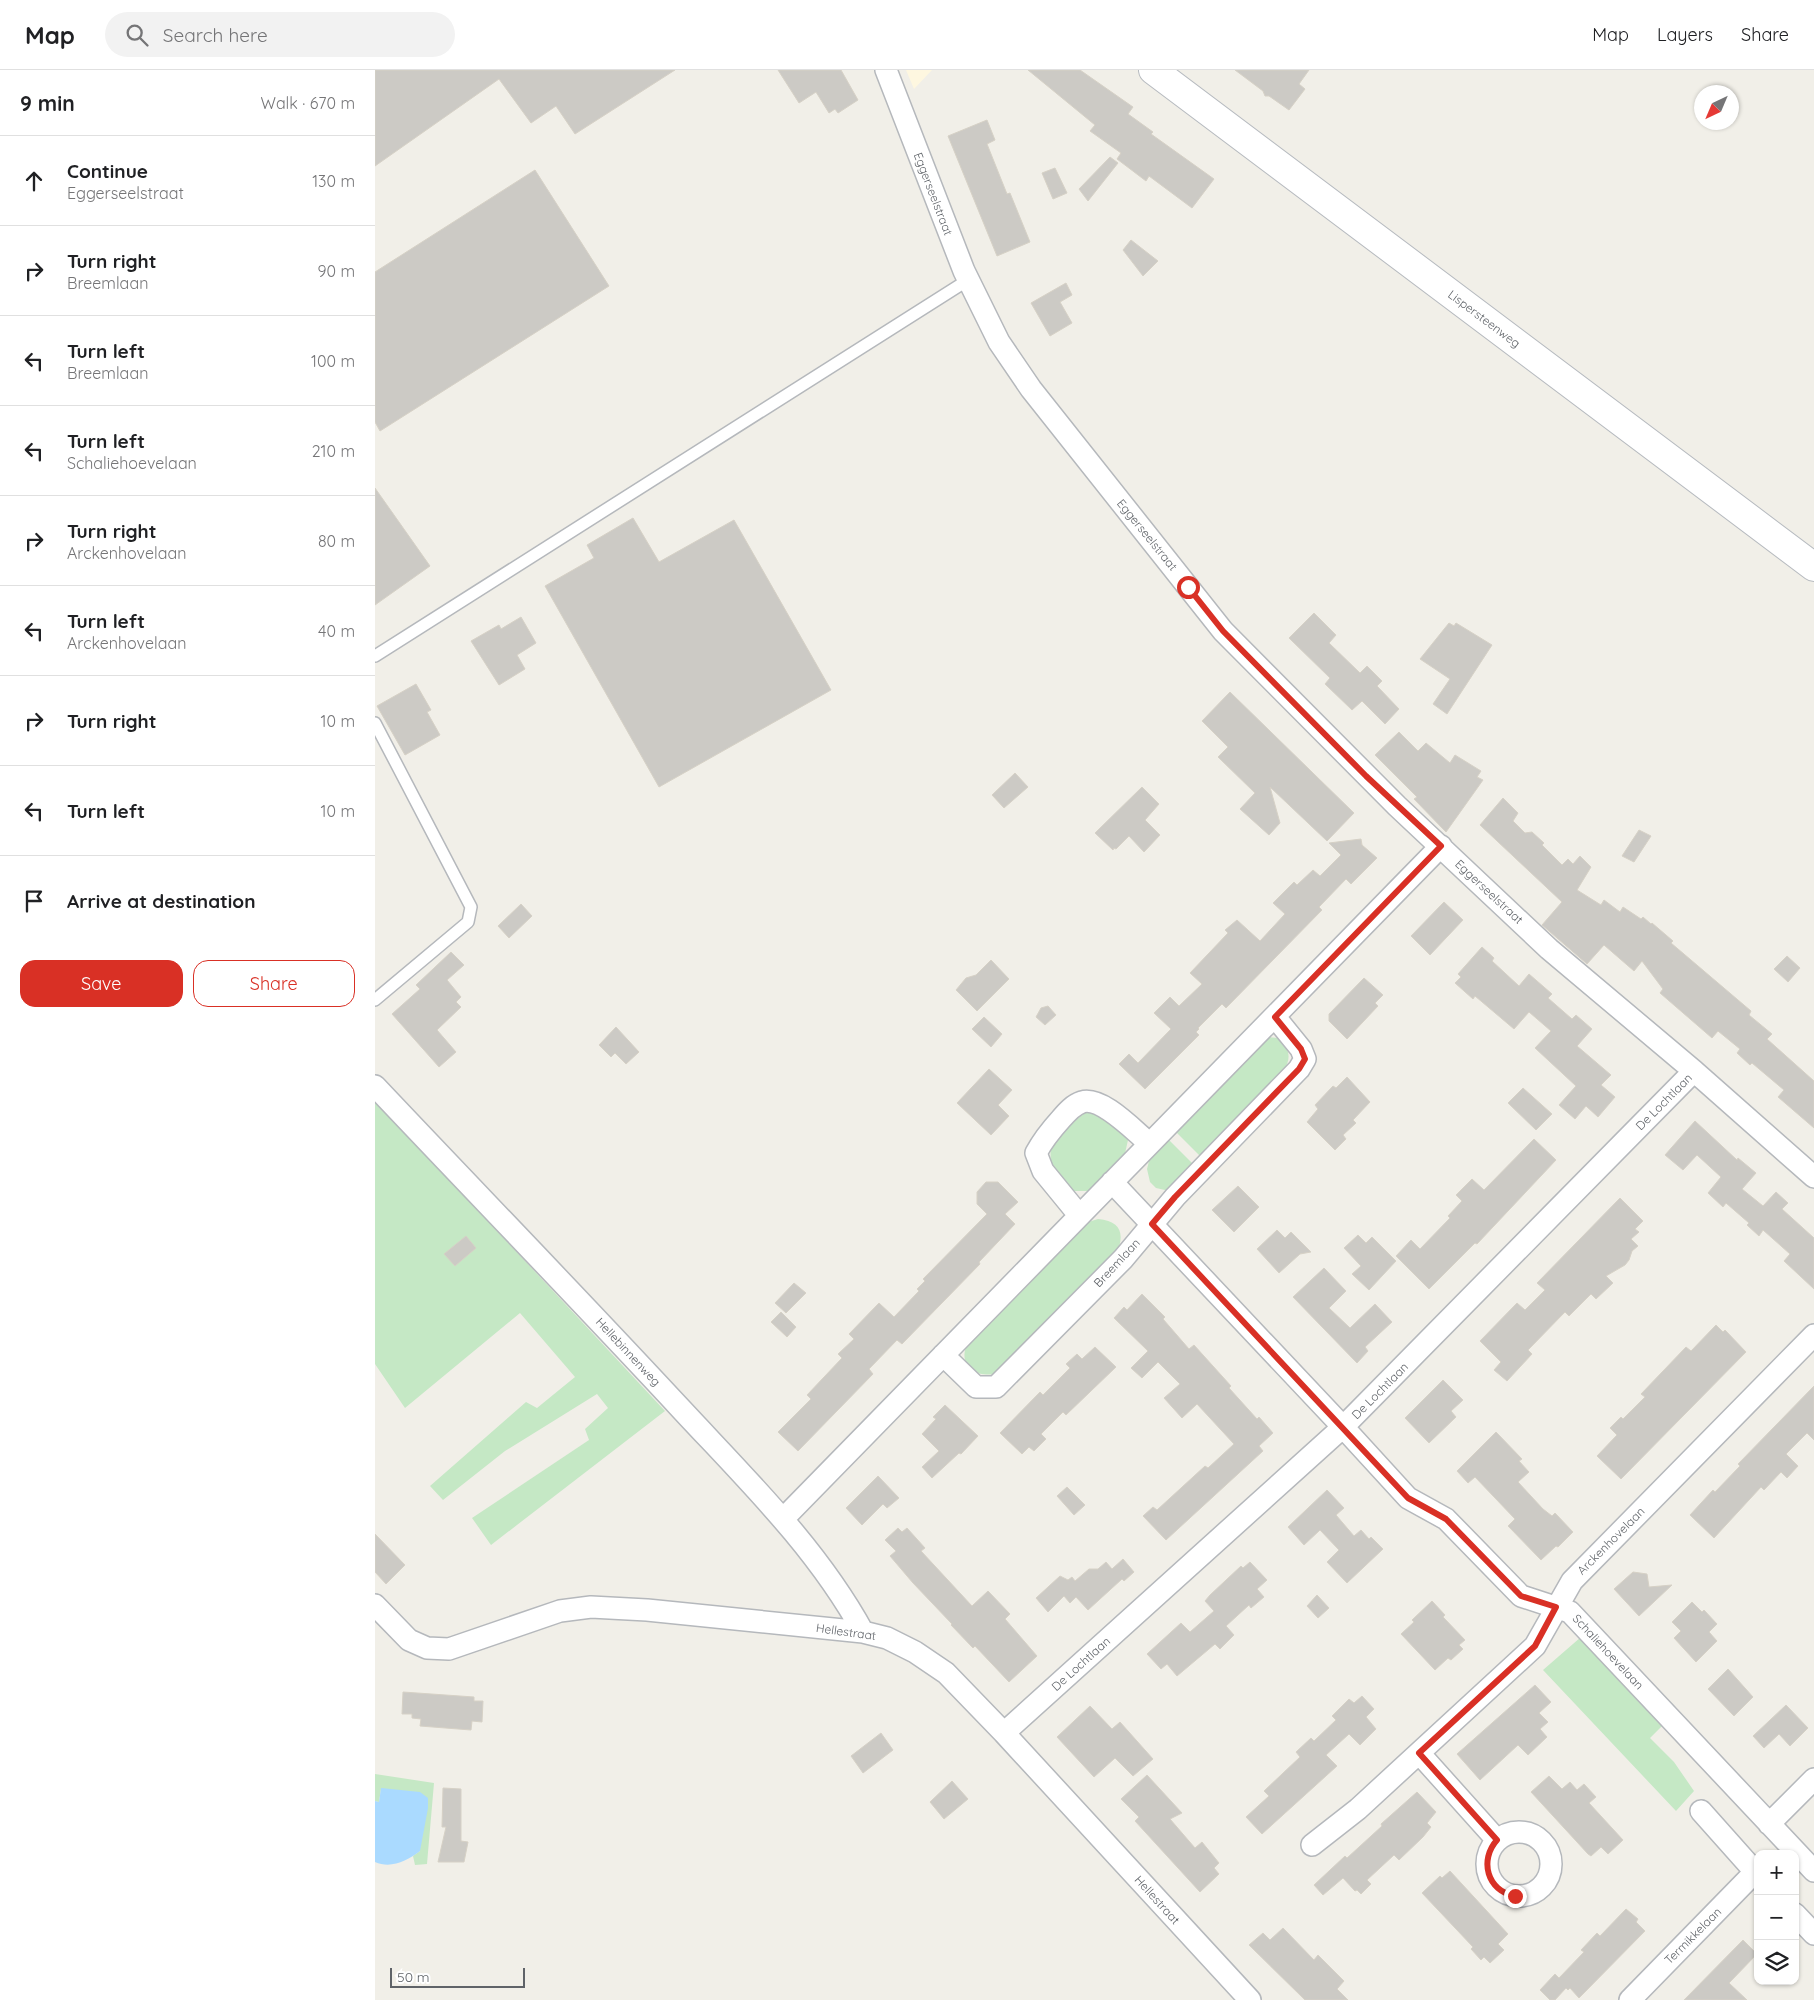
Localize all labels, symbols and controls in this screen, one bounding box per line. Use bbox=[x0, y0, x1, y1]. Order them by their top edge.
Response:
search box bbox=[105, 12, 455, 57]
text: Map bbox=[25, 20, 75, 50]
icon: search bbox=[123, 21, 151, 49]
text: Search here bbox=[163, 23, 268, 47]
text: Map bbox=[1592, 23, 1629, 46]
text: Layers bbox=[1657, 23, 1713, 46]
text: Share bbox=[1741, 23, 1789, 46]
north arrow bbox=[1694, 85, 1739, 130]
text: 9 min bbox=[20, 90, 75, 116]
text: Walk · 670 m bbox=[261, 93, 355, 113]
street label: Eggerseelstraat bbox=[911, 150, 956, 237]
text: Continue bbox=[67, 159, 148, 183]
icon: ahead bbox=[20, 167, 48, 195]
text: 130 m bbox=[312, 171, 355, 191]
text: Eggerseelstraat bbox=[67, 183, 184, 203]
text: Turn right bbox=[67, 249, 156, 273]
icon: right bbox=[20, 257, 48, 285]
text: 90 m bbox=[318, 261, 355, 281]
text: Breemlaan bbox=[67, 273, 148, 293]
street label: Lispersteenweg bbox=[1445, 287, 1523, 351]
text: Turn left bbox=[67, 339, 145, 363]
icon: left bbox=[20, 347, 48, 375]
text: 100 m bbox=[311, 351, 355, 371]
text: Breemlaan bbox=[67, 363, 148, 383]
text: Turn left bbox=[67, 429, 145, 453]
icon: left bbox=[20, 437, 48, 465]
text: 210 m bbox=[312, 441, 355, 461]
text: Schaliehoevelaan bbox=[67, 453, 197, 473]
street label: Eggerseelstraat bbox=[1114, 496, 1181, 573]
text: Turn right bbox=[67, 519, 156, 543]
icon: right bbox=[20, 527, 48, 555]
text: 80 m bbox=[318, 531, 355, 551]
text: Arckenhovelaan bbox=[67, 543, 187, 563]
route start bbox=[1177, 576, 1200, 599]
text: Turn left bbox=[67, 609, 145, 633]
icon: left bbox=[20, 617, 48, 645]
text: 40 m bbox=[318, 621, 355, 641]
text: Arckenhovelaan bbox=[67, 633, 187, 653]
icon: right bbox=[20, 707, 48, 735]
text: Turn right bbox=[67, 709, 156, 733]
text: 10 m bbox=[321, 711, 355, 731]
icon: left bbox=[20, 797, 48, 825]
text: Turn left bbox=[67, 799, 145, 823]
text: 10 m bbox=[321, 801, 355, 821]
street label: Eggerseelstraat bbox=[1452, 856, 1527, 927]
icon: arrive bbox=[20, 887, 48, 915]
text: Arrive at destination bbox=[67, 889, 256, 913]
button: Save bbox=[20, 960, 183, 1007]
button: Share bbox=[193, 960, 355, 1007]
street label: De Lochtlaan bbox=[1632, 1070, 1695, 1133]
street label: Breemlaan bbox=[1090, 1235, 1143, 1290]
street label: Hellebinnenweg bbox=[593, 1314, 664, 1389]
street label: De Lochtlaan bbox=[1348, 1359, 1411, 1422]
street label: Arckenhovelaan bbox=[1574, 1504, 1648, 1578]
street label: Schaliehoevelaan bbox=[1570, 1611, 1647, 1692]
street label: Hellestraat bbox=[815, 1620, 877, 1643]
street label: De Lochtlaan bbox=[1048, 1633, 1113, 1694]
map controls bbox=[1754, 1850, 1799, 1985]
button: + bbox=[1754, 1850, 1799, 1895]
street label: Hellestraat bbox=[1132, 1872, 1183, 1927]
route end bbox=[1504, 1885, 1527, 1908]
button: − bbox=[1754, 1895, 1799, 1940]
street label: Termikkelaan bbox=[1661, 1904, 1724, 1967]
button: layers bbox=[1754, 1940, 1799, 1985]
scale bar bbox=[390, 1965, 525, 1988]
text: 50 m bbox=[397, 1968, 430, 1986]

